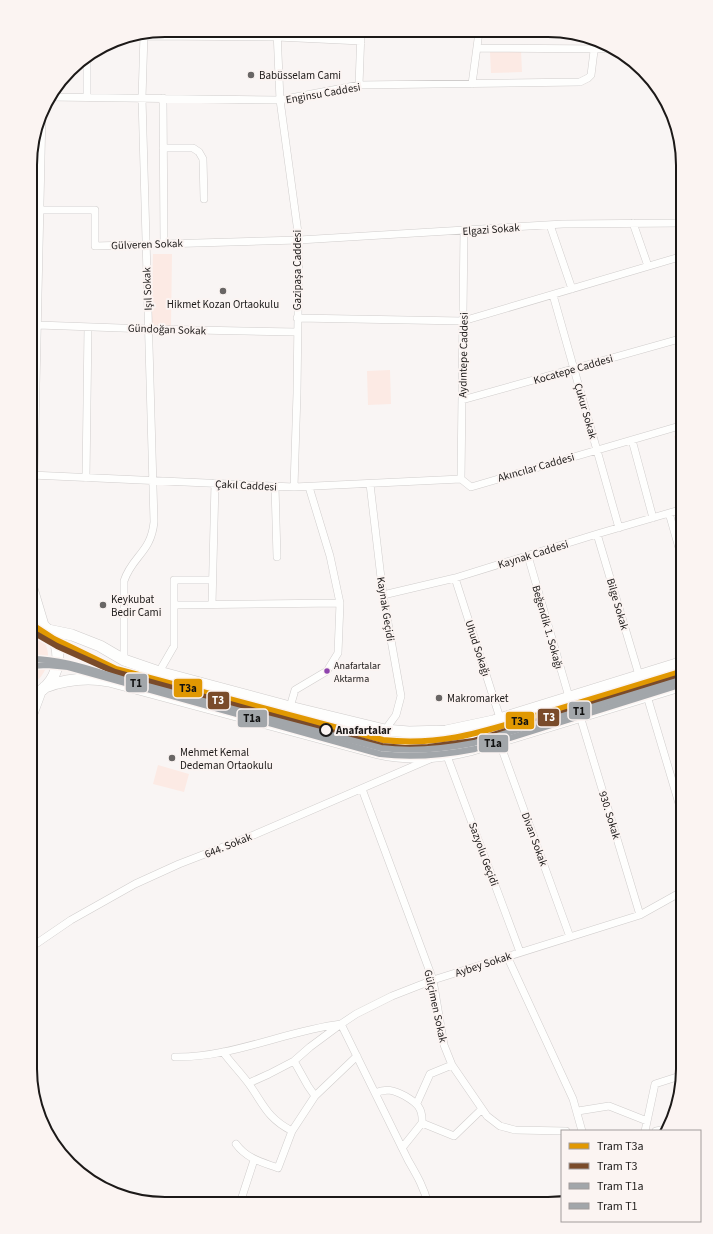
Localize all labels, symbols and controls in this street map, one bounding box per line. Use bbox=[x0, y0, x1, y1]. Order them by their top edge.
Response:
place label: Babüsselam Cami bbox=[259, 68, 341, 83]
marker: Babüsselam Cami bbox=[246, 70, 256, 80]
street label: Enginsu Caddesi bbox=[285, 80, 362, 107]
street label: Elgazi Sokak bbox=[462, 220, 521, 239]
street label: Gazipaşa Caddesi bbox=[290, 230, 305, 310]
street label: Gülveren Sokak bbox=[111, 236, 184, 253]
street label: Işıl Sokak bbox=[139, 266, 156, 311]
marker: Hikmet Kozan Ortaokulu bbox=[218, 286, 228, 296]
place label: Hikmet Kozan Ortaokulu bbox=[167, 297, 279, 312]
street label: Aydıntepe Caddesi bbox=[455, 312, 472, 398]
street label: Gündoğan Sokak bbox=[128, 321, 207, 338]
street label: Kocatepe Caddesi bbox=[532, 351, 615, 388]
street label: Çukur Sokak bbox=[570, 381, 601, 441]
street label: Akıncılar Caddesi bbox=[496, 449, 576, 486]
street label: Çakıl Caddesi bbox=[215, 476, 277, 495]
street label: Kaynak Caddesi bbox=[496, 537, 570, 572]
street label: Kaynak Geçidi bbox=[373, 576, 398, 642]
street label: Bilge Sokak bbox=[603, 576, 632, 632]
street label: Beğendik 1. Sokağı bbox=[528, 583, 567, 671]
place label: Keykubat Bedir Cami bbox=[111, 592, 161, 620]
marker: Keykubat Bedir Cami bbox=[98, 600, 108, 610]
street label: Uhud Sokağı bbox=[461, 618, 494, 678]
place label: Anafartalar Aktarma bbox=[334, 659, 381, 686]
marker: Anafartalar Aktarma bbox=[322, 666, 332, 676]
line badge: T1 bbox=[125, 673, 148, 693]
text: T1 bbox=[130, 676, 142, 691]
line badge: T3a bbox=[173, 678, 203, 698]
text: T3a bbox=[179, 681, 197, 696]
line badge: T3 bbox=[207, 691, 230, 710]
place label: Makromarket bbox=[447, 691, 509, 706]
text: T3 bbox=[212, 693, 224, 708]
marker: Makromarket bbox=[434, 693, 444, 703]
line badge: T1 bbox=[568, 701, 591, 720]
text: T1 bbox=[573, 704, 585, 719]
line badge: T3 bbox=[537, 708, 560, 727]
line badge: T1a bbox=[237, 709, 268, 728]
text: T3 bbox=[543, 710, 555, 725]
text: T1a bbox=[243, 711, 261, 726]
line badge: T3a bbox=[505, 711, 535, 730]
text: T3a bbox=[511, 714, 529, 729]
marker: Anafartalar bbox=[319, 723, 333, 737]
place label: Anafartalar bbox=[335, 723, 392, 738]
line badge: T1a bbox=[478, 734, 509, 753]
text: T1a bbox=[484, 736, 502, 751]
place label: Mehmet Kemal Dedeman Ortaokulu bbox=[180, 745, 273, 773]
marker: Mehmet Kemal Dedeman Ortaokulu bbox=[167, 753, 177, 763]
street label: 930. Sokak bbox=[595, 789, 624, 842]
street label: Divan Sokak bbox=[518, 810, 551, 869]
street label: Sazyolu Geçidi bbox=[465, 820, 502, 888]
street label: 644. Sokak bbox=[202, 829, 254, 862]
street label: Aybey Sokak bbox=[453, 948, 514, 981]
street label: Gülçimen Sokak bbox=[420, 968, 451, 1045]
legend bbox=[561, 1130, 701, 1222]
text: Tram T3a bbox=[597, 1138, 644, 1155]
text: Tram T3 bbox=[597, 1158, 638, 1175]
text: Tram T1a bbox=[597, 1178, 644, 1195]
text: Tram T1 bbox=[597, 1198, 638, 1215]

